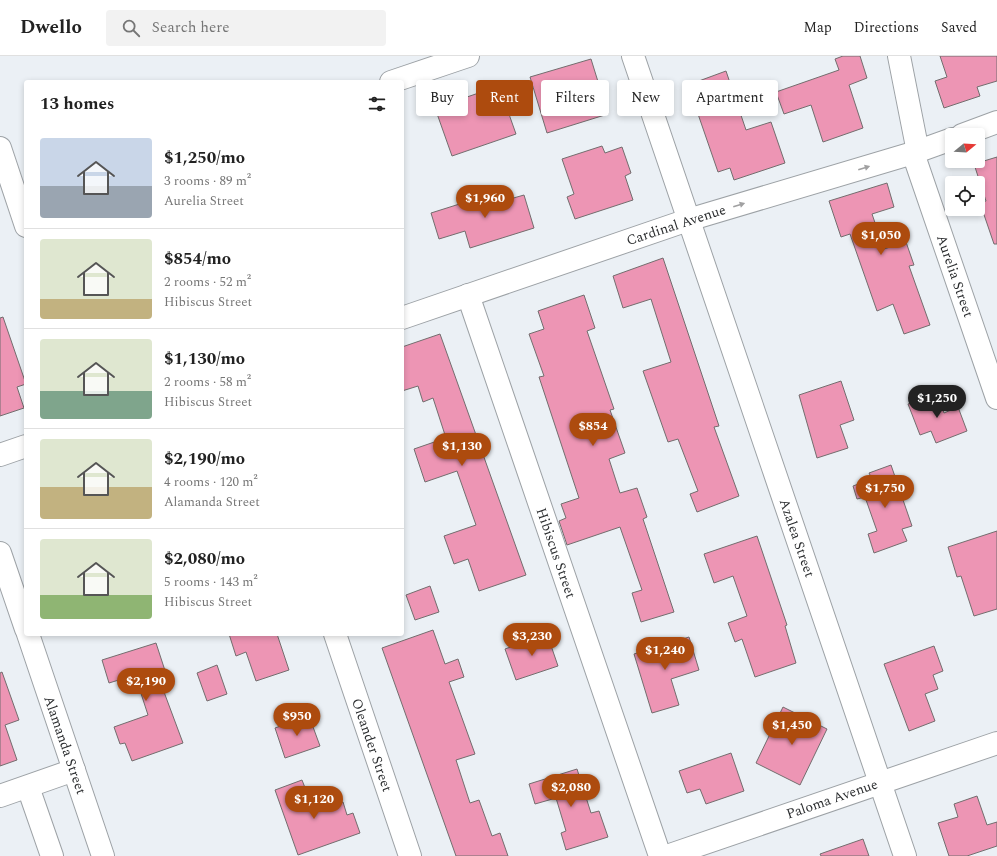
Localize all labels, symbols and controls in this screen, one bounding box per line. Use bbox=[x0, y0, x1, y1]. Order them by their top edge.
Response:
search box bbox=[106, 10, 386, 46]
text: Dwello bbox=[20, 13, 82, 42]
text: Search here bbox=[152, 16, 230, 39]
icon: search bbox=[120, 17, 142, 39]
text: Map bbox=[804, 17, 832, 38]
text: Directions bbox=[854, 17, 919, 38]
text: Saved bbox=[941, 17, 977, 38]
chip: Buy bbox=[416, 80, 468, 116]
chip: Rent bbox=[476, 80, 533, 116]
chip: Filters bbox=[541, 80, 609, 116]
chip: New bbox=[617, 80, 674, 116]
chip: Apartment bbox=[682, 80, 778, 116]
text: 13 homes bbox=[40, 91, 114, 117]
icon: filters bbox=[366, 93, 388, 115]
north arrow bbox=[945, 128, 985, 168]
map controls bbox=[945, 128, 985, 216]
text: $1,250/mo bbox=[164, 145, 245, 171]
icon: home bbox=[72, 154, 120, 202]
one-way arrow bbox=[858, 165, 870, 171]
text: 3 rooms · 89 m² bbox=[164, 171, 251, 191]
button: locate bbox=[945, 176, 985, 216]
pin: $1,960 bbox=[452, 185, 518, 219]
text: $1,960 bbox=[465, 188, 505, 208]
text: Aurelia Street bbox=[164, 191, 244, 211]
street label: Cardinal Avenue bbox=[624, 199, 729, 251]
one-way arrow bbox=[734, 202, 746, 208]
pin: $1,050 bbox=[848, 222, 914, 256]
text: $1,050 bbox=[861, 225, 901, 245]
street label: Aurelia Street bbox=[931, 232, 979, 320]
text: $854/mo bbox=[164, 246, 231, 272]
icon: home bbox=[72, 255, 120, 303]
text: 2 rooms · 52 m² bbox=[164, 272, 251, 292]
text: Hibiscus Street bbox=[164, 292, 252, 312]
text: $1,130/mo bbox=[164, 346, 245, 372]
icon: home bbox=[72, 355, 120, 403]
text: 2 rooms · 58 m² bbox=[164, 372, 251, 392]
pin: $1,250 bbox=[904, 385, 970, 419]
text: $1,250 bbox=[917, 388, 957, 408]
text: Hibiscus Street bbox=[164, 392, 252, 412]
pin: $854 bbox=[569, 413, 617, 447]
text: $854 bbox=[578, 416, 608, 436]
pin: $1,130 bbox=[429, 433, 495, 467]
text: $1,130 bbox=[442, 436, 482, 456]
text: $2,190/mo bbox=[164, 446, 245, 472]
icon: home bbox=[72, 455, 120, 503]
text: 4 rooms · 120 m² bbox=[164, 472, 258, 492]
pin: $1,750 bbox=[852, 475, 918, 509]
text: $1,750 bbox=[865, 478, 905, 498]
text: Alamanda Street bbox=[164, 492, 260, 512]
street label: Azalea Street bbox=[774, 496, 820, 580]
street label: Hibiscus Street bbox=[531, 505, 581, 601]
text: $2,080/mo bbox=[164, 546, 245, 572]
icon: home bbox=[72, 555, 120, 603]
text: 5 rooms · 143 m² bbox=[164, 572, 258, 592]
text: Hibiscus Street bbox=[164, 592, 252, 612]
pin: $3,230 bbox=[499, 623, 565, 657]
text: $3,230 bbox=[512, 626, 552, 646]
pin: $1,240 bbox=[632, 637, 698, 671]
text: $1,240 bbox=[645, 640, 685, 660]
pin: $2,190 bbox=[113, 668, 179, 702]
text: $2,190 bbox=[126, 671, 166, 691]
street label: Alamanda Street bbox=[38, 693, 92, 797]
street label: Oleander Street bbox=[346, 695, 398, 795]
pin: $950 bbox=[273, 703, 321, 737]
text: $950 bbox=[282, 706, 312, 726]
pin: $1,450 bbox=[759, 712, 825, 746]
text: $1,450 bbox=[772, 715, 812, 735]
street label: Paloma Avenue bbox=[783, 773, 881, 824]
pin: $2,080 bbox=[538, 774, 604, 808]
text: $2,080 bbox=[551, 777, 591, 797]
pin: $1,120 bbox=[281, 786, 347, 820]
text: $1,120 bbox=[294, 789, 334, 809]

